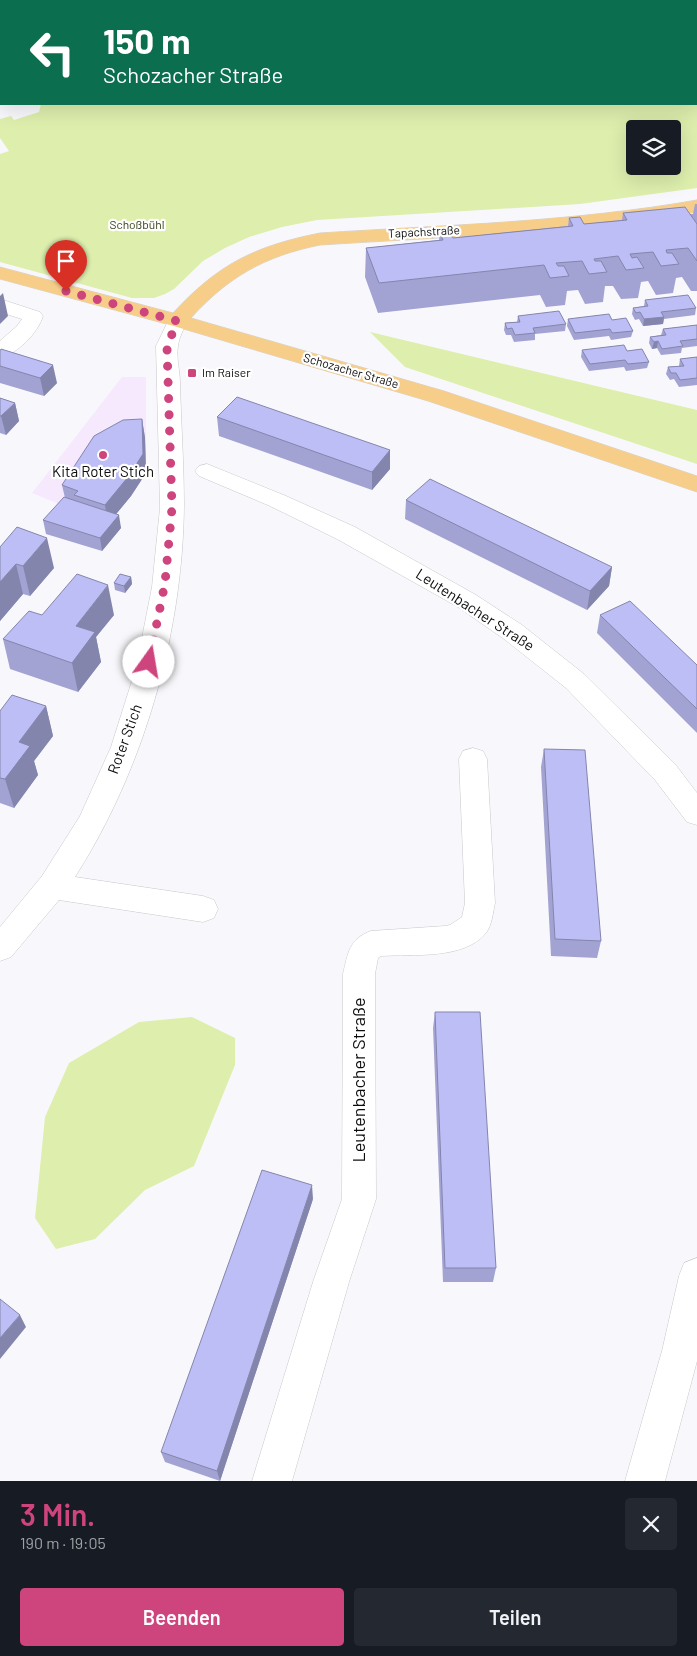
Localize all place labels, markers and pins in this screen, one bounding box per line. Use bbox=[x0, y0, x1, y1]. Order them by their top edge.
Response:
pin bbox=[45, 240, 87, 291]
place label: Im Raiser bbox=[202, 365, 251, 379]
marker: Im Raiser bbox=[186, 367, 198, 379]
marker: Kita Roter Stich bbox=[97, 449, 109, 461]
place label: Kita Roter Stich bbox=[52, 462, 154, 480]

